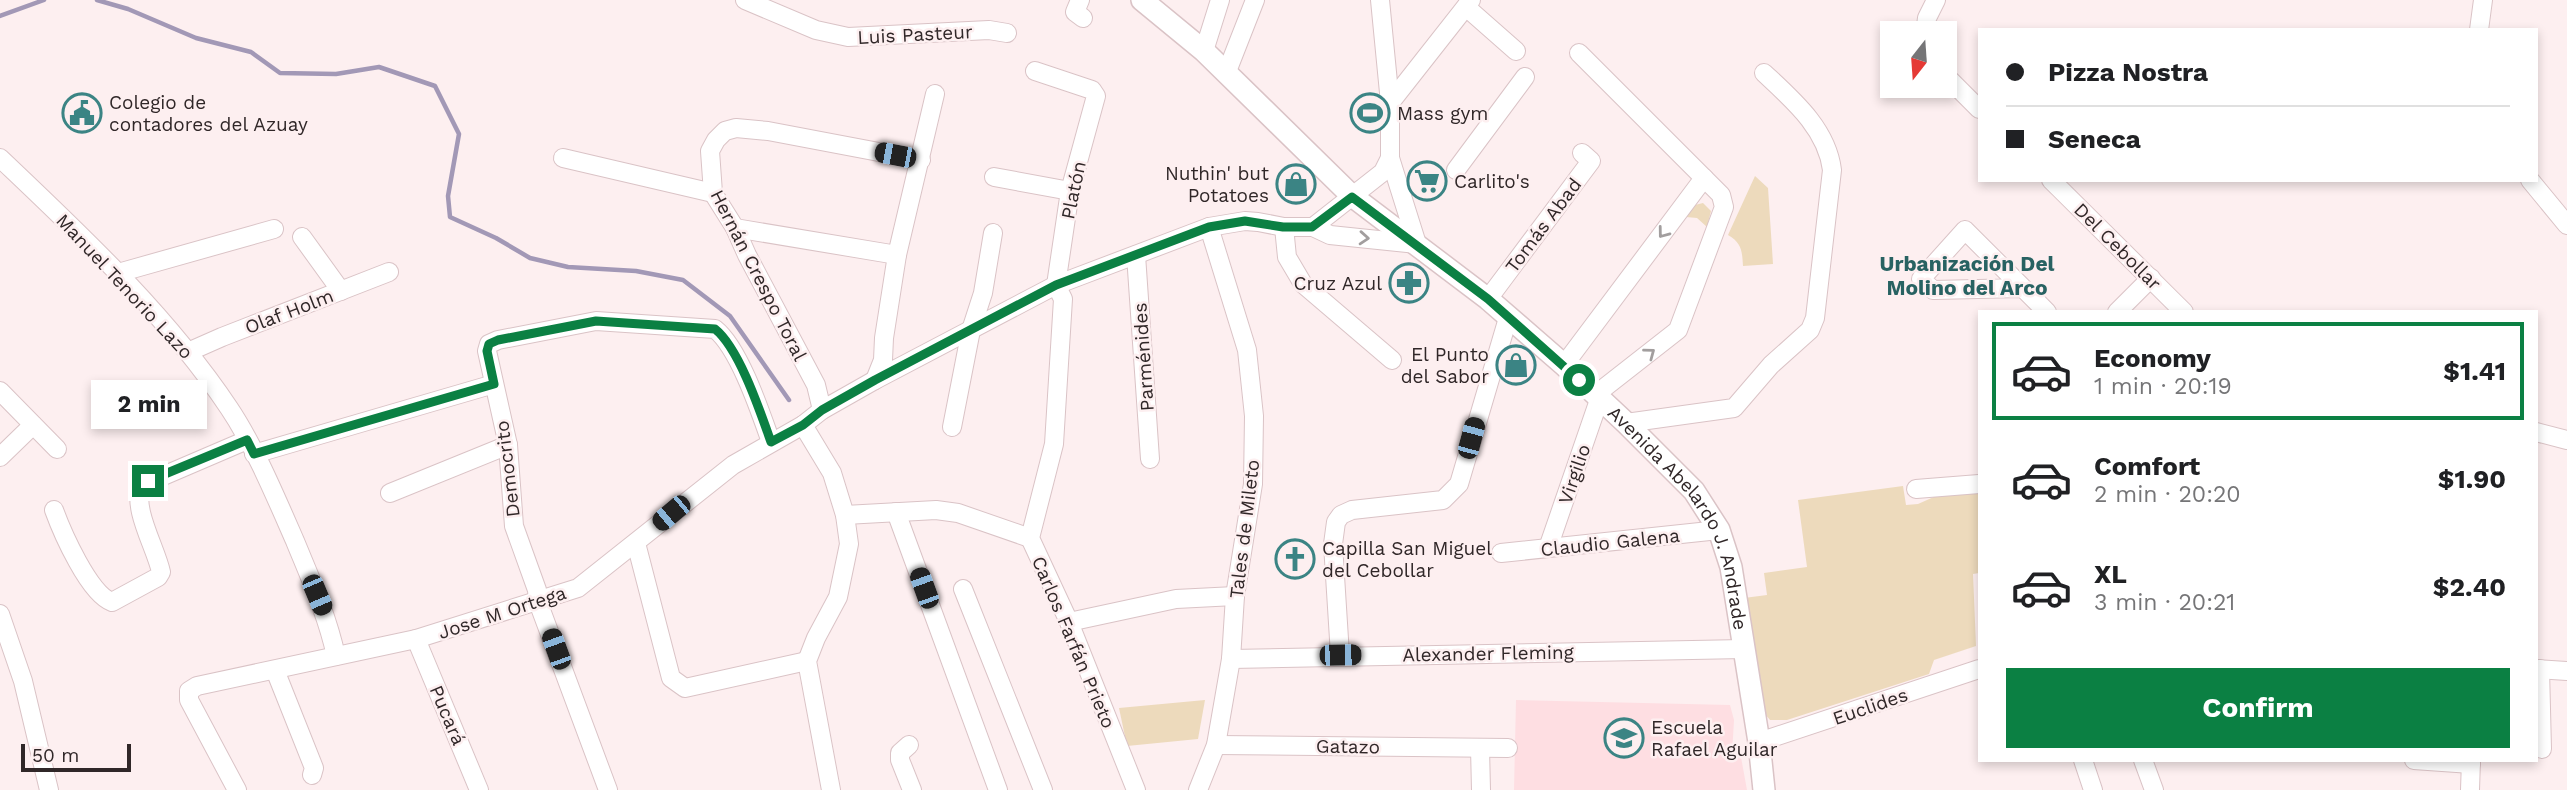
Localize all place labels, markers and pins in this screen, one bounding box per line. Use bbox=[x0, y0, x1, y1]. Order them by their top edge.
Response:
place label: Colegio de contadores del Azuay bbox=[109, 91, 308, 136]
public building icon: Colegio de contadores del Azuay bbox=[61, 92, 103, 134]
sports icon: Mass gym bbox=[1349, 92, 1391, 134]
place label: Mass gym bbox=[1397, 102, 1488, 125]
supermarket icon: Carlito's bbox=[1406, 160, 1448, 202]
place label: Nuthin' but Potatoes bbox=[1165, 162, 1269, 207]
shop icon: Nuthin' but Potatoes bbox=[1275, 163, 1317, 205]
place label: Carlito's bbox=[1454, 170, 1530, 193]
pharmacy icon: Cruz Azul bbox=[1388, 262, 1430, 304]
place label: Cruz Azul bbox=[1293, 272, 1382, 295]
place label: El Punto del Sabor bbox=[1401, 343, 1489, 388]
shop icon: El Punto del Sabor bbox=[1495, 344, 1537, 386]
place label: Capilla San Miguel del Cebollar bbox=[1322, 537, 1492, 582]
church icon: Capilla San Miguel del Cebollar bbox=[1274, 538, 1316, 580]
place label: Escuela Rafael Aguilar bbox=[1651, 716, 1778, 761]
school or university icon: Escuela Rafael Aguilar bbox=[1603, 717, 1645, 759]

